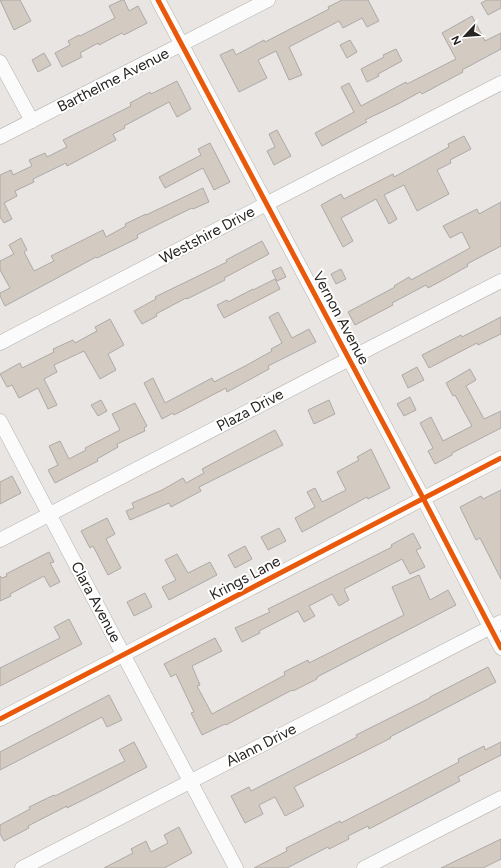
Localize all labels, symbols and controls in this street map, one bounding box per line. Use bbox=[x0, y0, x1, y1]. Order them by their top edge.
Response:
north arrow bbox=[445, 16, 485, 56]
text: N bbox=[449, 33, 464, 47]
street label: Barthelme Avenue bbox=[54, 44, 172, 116]
street label: Westshire Drive bbox=[156, 202, 258, 268]
street label: Vernon Avenue bbox=[309, 268, 373, 368]
street label: Plaza Drive bbox=[214, 385, 286, 435]
street label: Krings Lane bbox=[207, 552, 283, 604]
street label: Clara Avenue bbox=[67, 559, 125, 645]
street label: Alann Drive bbox=[223, 720, 299, 770]

